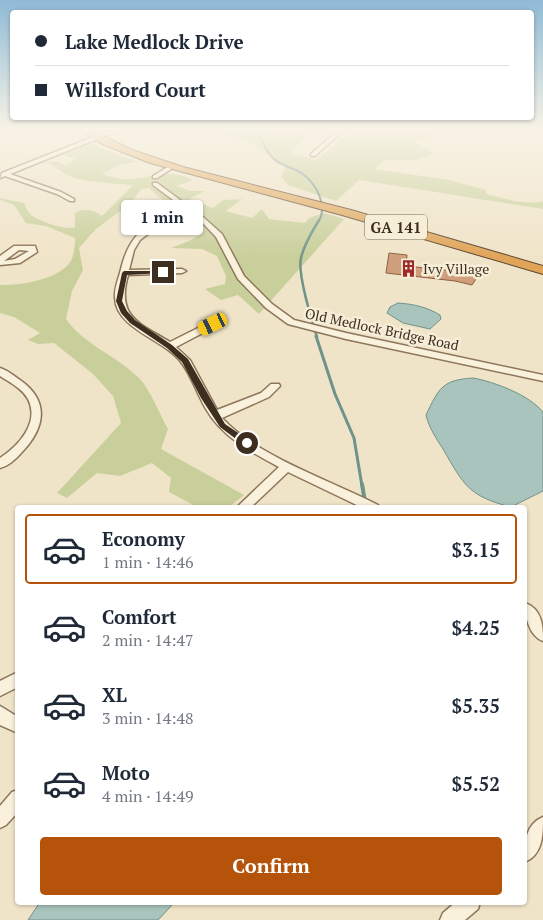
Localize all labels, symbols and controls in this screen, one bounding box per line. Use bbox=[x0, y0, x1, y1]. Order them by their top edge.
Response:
text: Lake Medlock Drive bbox=[65, 29, 244, 54]
text: Willsford Court bbox=[65, 77, 206, 102]
callout: 1 min bbox=[122, 200, 204, 234]
text: 1 min bbox=[140, 206, 184, 228]
road number: GA 141 bbox=[365, 214, 427, 240]
building icon: Ivy Village bbox=[399, 258, 419, 278]
place label: Ivy Village bbox=[423, 259, 489, 278]
route end bbox=[152, 261, 174, 283]
street label: Old Medlock Bridge Road bbox=[303, 303, 461, 355]
car bbox=[196, 311, 229, 337]
route start bbox=[236, 432, 258, 454]
text: Economy bbox=[102, 526, 185, 551]
icon: car bbox=[42, 527, 87, 572]
text: $3.15 bbox=[451, 537, 500, 562]
text: 1 min · 14:46 bbox=[102, 551, 194, 573]
text: Comfort bbox=[102, 604, 177, 629]
icon: car bbox=[42, 605, 87, 650]
text: $4.25 bbox=[451, 615, 500, 640]
text: 2 min · 14:47 bbox=[102, 629, 194, 651]
text: XL bbox=[102, 682, 127, 707]
icon: car bbox=[42, 683, 87, 728]
text: $5.35 bbox=[451, 693, 500, 718]
text: 3 min · 14:48 bbox=[102, 707, 194, 729]
text: Moto bbox=[102, 760, 150, 785]
icon: car bbox=[42, 761, 87, 806]
text: $5.52 bbox=[451, 771, 500, 796]
text: 4 min · 14:49 bbox=[102, 785, 194, 807]
button: Confirm bbox=[40, 837, 502, 895]

